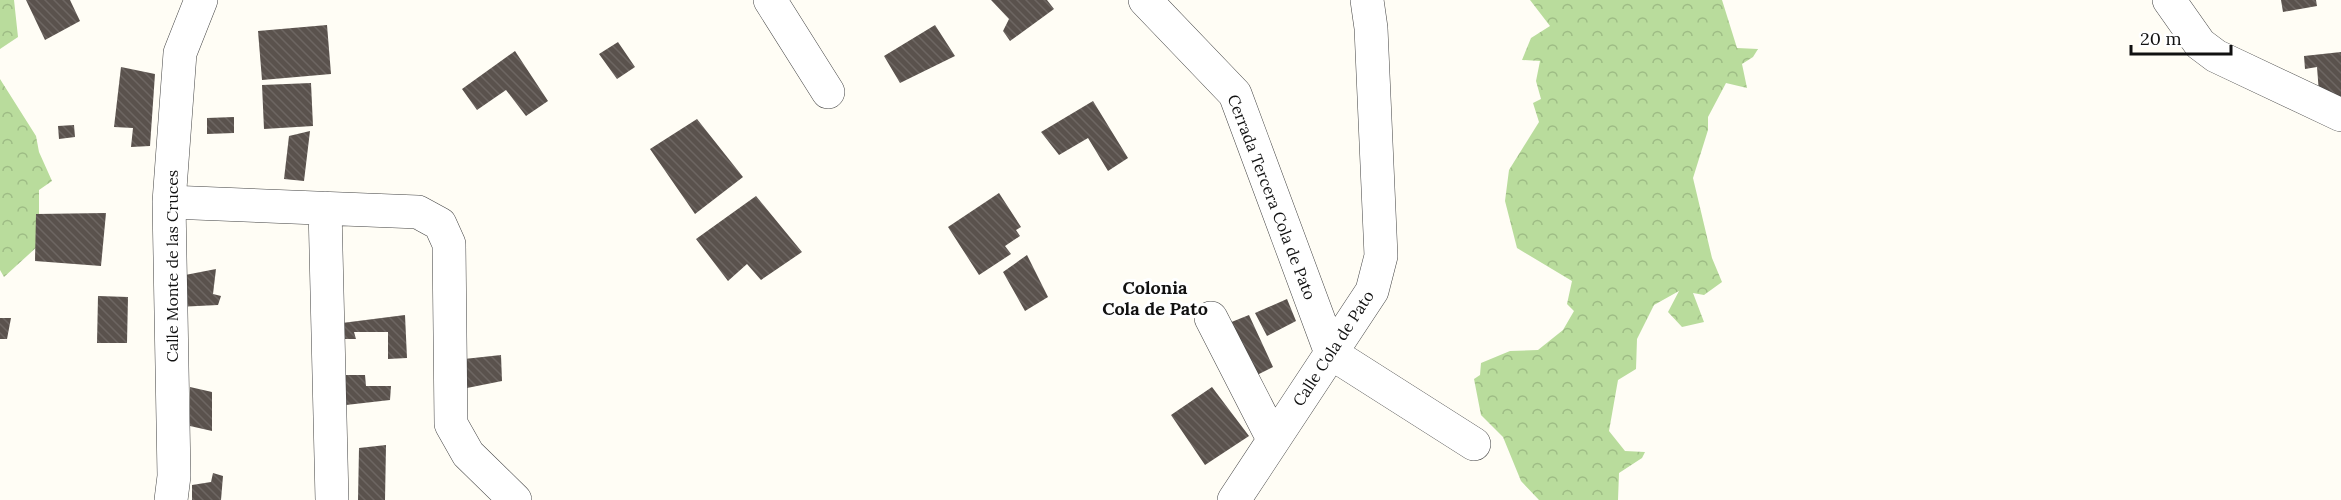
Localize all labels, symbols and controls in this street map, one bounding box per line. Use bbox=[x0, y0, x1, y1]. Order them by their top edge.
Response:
scale bar bbox=[2131, 18, 2232, 56]
text: 20 m bbox=[2140, 27, 2182, 50]
street label: Cerrada Tercera Cola de Pato bbox=[1224, 92, 1320, 302]
street label: Calle Monte de las Cruces bbox=[162, 170, 182, 362]
district label: Colonia Cola de Pato bbox=[1102, 276, 1208, 320]
street label: Calle Cola de Pato bbox=[1288, 286, 1378, 410]

